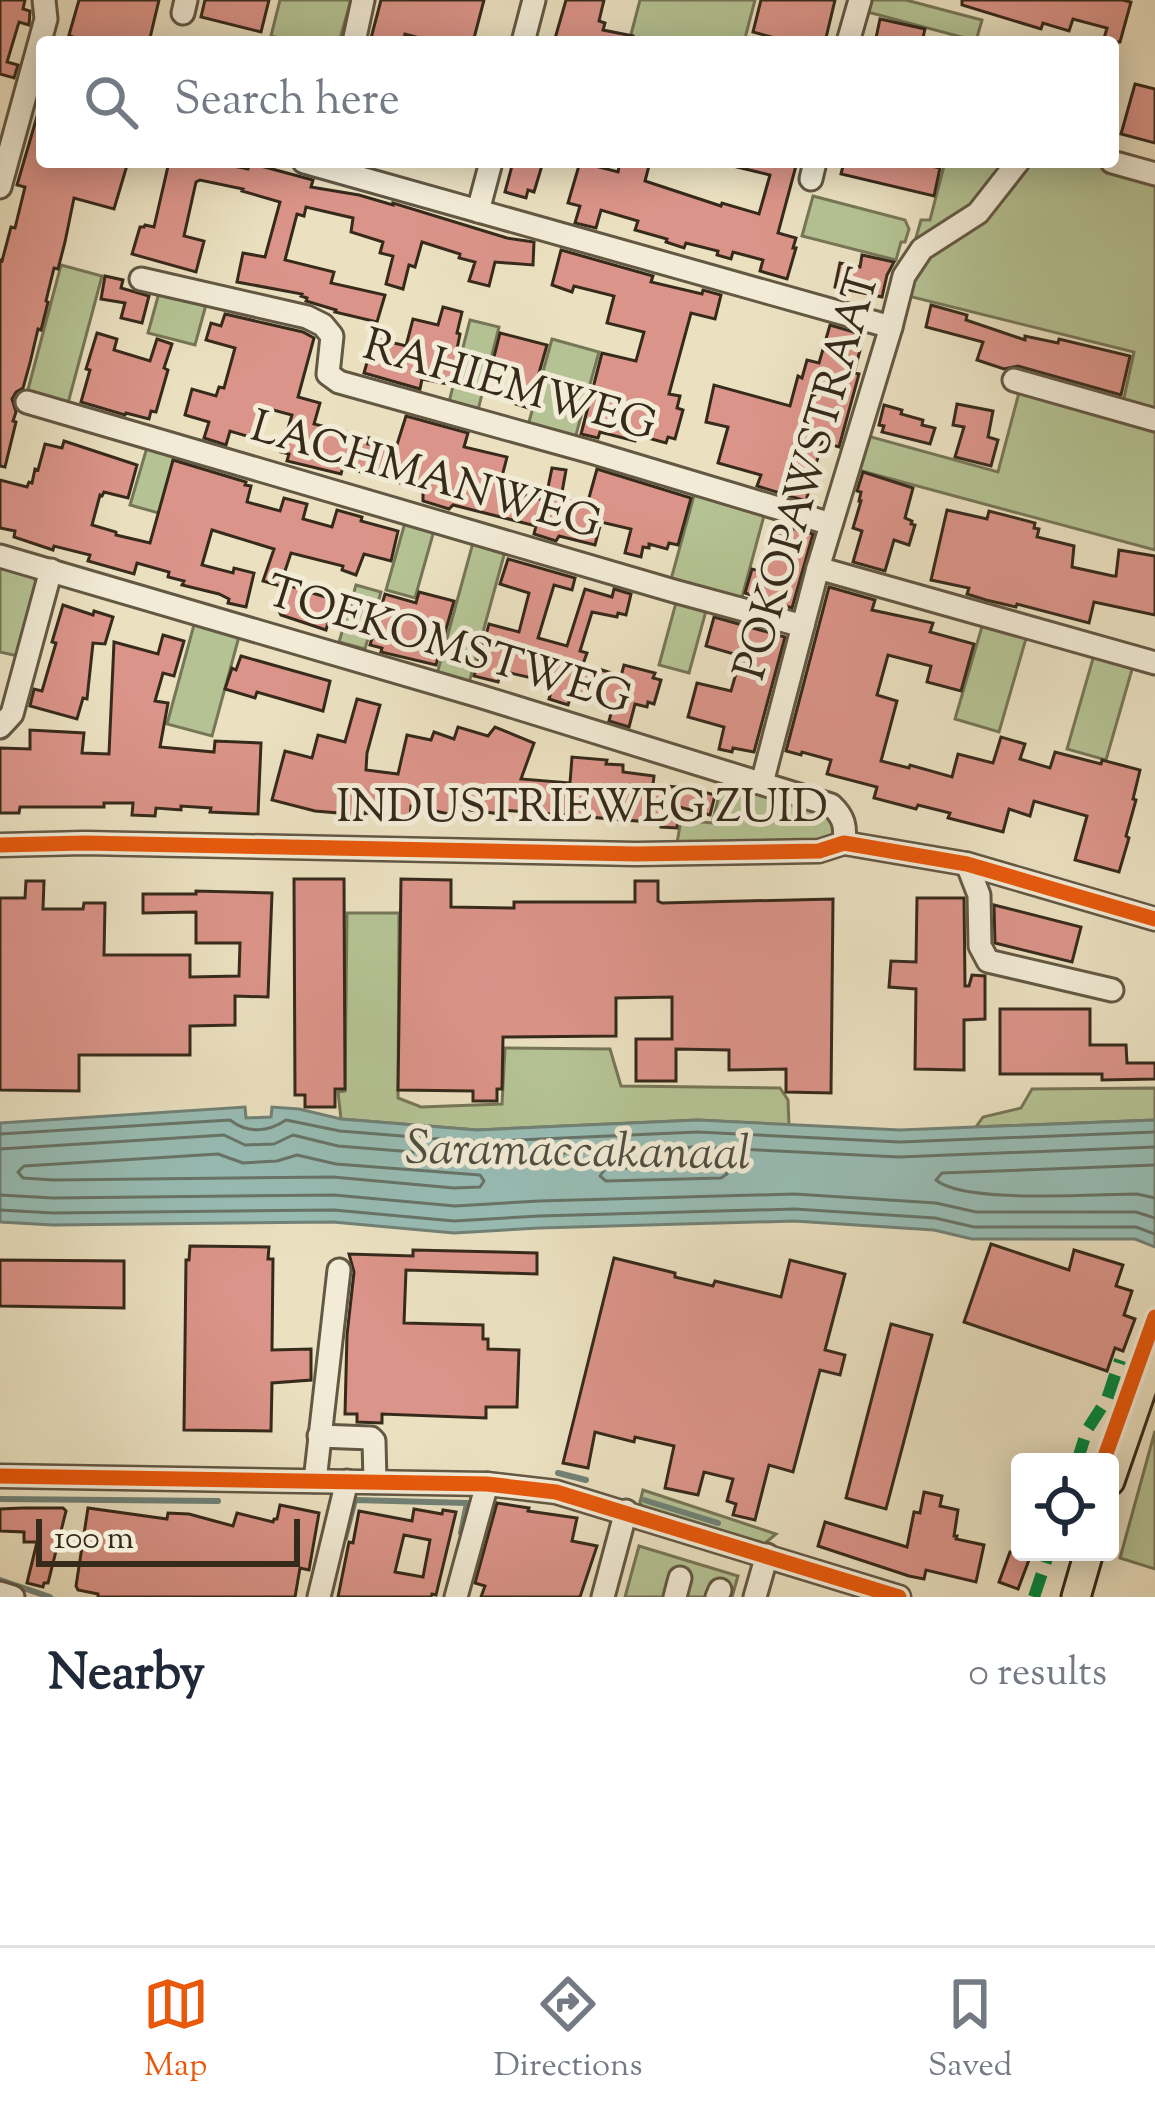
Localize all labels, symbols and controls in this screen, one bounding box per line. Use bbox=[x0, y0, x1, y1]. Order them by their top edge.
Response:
search box bbox=[36, 36, 1119, 168]
icon: search bbox=[78, 69, 144, 135]
text: Search here bbox=[174, 70, 400, 135]
street label: POKOPAWSTRAAT bbox=[720, 262, 900, 688]
street label: RAHIEMWEG bbox=[355, 315, 663, 461]
street label: LACHMANWEG bbox=[242, 397, 608, 559]
street label: TOEKOMSTWEG bbox=[257, 562, 639, 734]
street label: INDUSTRIEWEG ZUID bbox=[336, 778, 828, 843]
water label: Saramaccakanaal bbox=[405, 1116, 751, 1192]
map controls bbox=[1011, 1453, 1119, 1561]
button: locate bbox=[1011, 1453, 1119, 1561]
scale bar bbox=[36, 1513, 300, 1566]
text: 100 m bbox=[54, 1516, 134, 1564]
text: Nearby bbox=[48, 1639, 205, 1712]
text: 0 results bbox=[968, 1647, 1107, 1703]
tab: Map bbox=[143, 1971, 209, 2091]
tab: Directions bbox=[494, 1971, 643, 2091]
tab: Saved bbox=[928, 1971, 1012, 2091]

